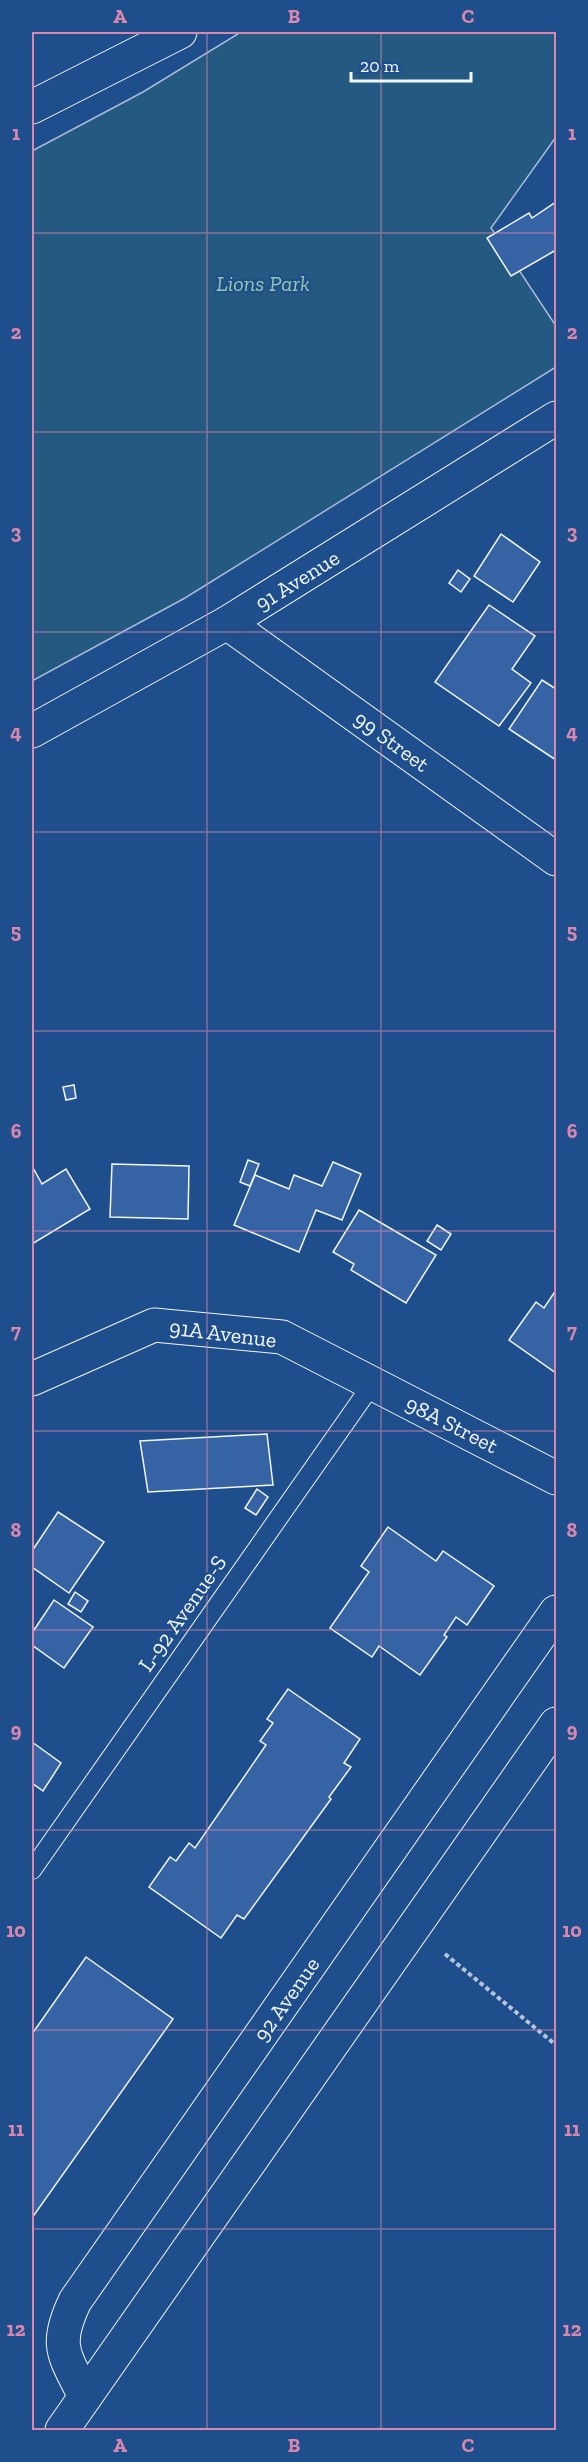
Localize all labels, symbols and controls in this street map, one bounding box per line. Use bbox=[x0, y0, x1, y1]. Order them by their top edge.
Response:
text: A bbox=[113, 4, 127, 28]
text: B bbox=[288, 4, 300, 28]
text: C bbox=[462, 4, 475, 28]
scale bar bbox=[351, 45, 471, 83]
text: 20 m bbox=[360, 55, 400, 77]
text: 1 bbox=[12, 121, 20, 145]
text: 1 bbox=[568, 121, 576, 145]
park label: Lions Park bbox=[216, 270, 310, 297]
text: 2 bbox=[11, 320, 22, 344]
text: 2 bbox=[567, 320, 578, 344]
text: 3 bbox=[11, 520, 22, 544]
text: 3 bbox=[567, 520, 578, 544]
street label: 91 Avenue bbox=[250, 544, 344, 617]
street label: 99 Street bbox=[349, 705, 435, 778]
text: 4 bbox=[10, 720, 22, 744]
text: 4 bbox=[566, 720, 578, 744]
text: 5 bbox=[11, 919, 21, 943]
text: 5 bbox=[567, 919, 577, 943]
text: 6 bbox=[11, 1119, 22, 1143]
text: 6 bbox=[567, 1119, 578, 1143]
street label: 91A Avenue bbox=[168, 1314, 278, 1353]
text: 7 bbox=[11, 1319, 21, 1343]
text: 7 bbox=[567, 1319, 577, 1343]
street label: 98A Street bbox=[401, 1390, 503, 1460]
text: 8 bbox=[11, 1518, 22, 1542]
text: 8 bbox=[567, 1518, 578, 1542]
street label: L-92 Avenue-S bbox=[132, 1550, 232, 1677]
text: 9 bbox=[11, 1718, 22, 1742]
text: 9 bbox=[567, 1718, 578, 1742]
text: 10 bbox=[6, 1918, 26, 1942]
text: 10 bbox=[562, 1918, 582, 1942]
street label: 92 Avenue bbox=[248, 1952, 325, 2047]
text: 11 bbox=[8, 2117, 24, 2141]
text: 11 bbox=[564, 2117, 580, 2141]
text: 12 bbox=[7, 2317, 26, 2341]
text: 12 bbox=[563, 2317, 582, 2341]
text: A bbox=[113, 2433, 127, 2457]
text: B bbox=[288, 2433, 300, 2457]
text: C bbox=[462, 2433, 475, 2457]

